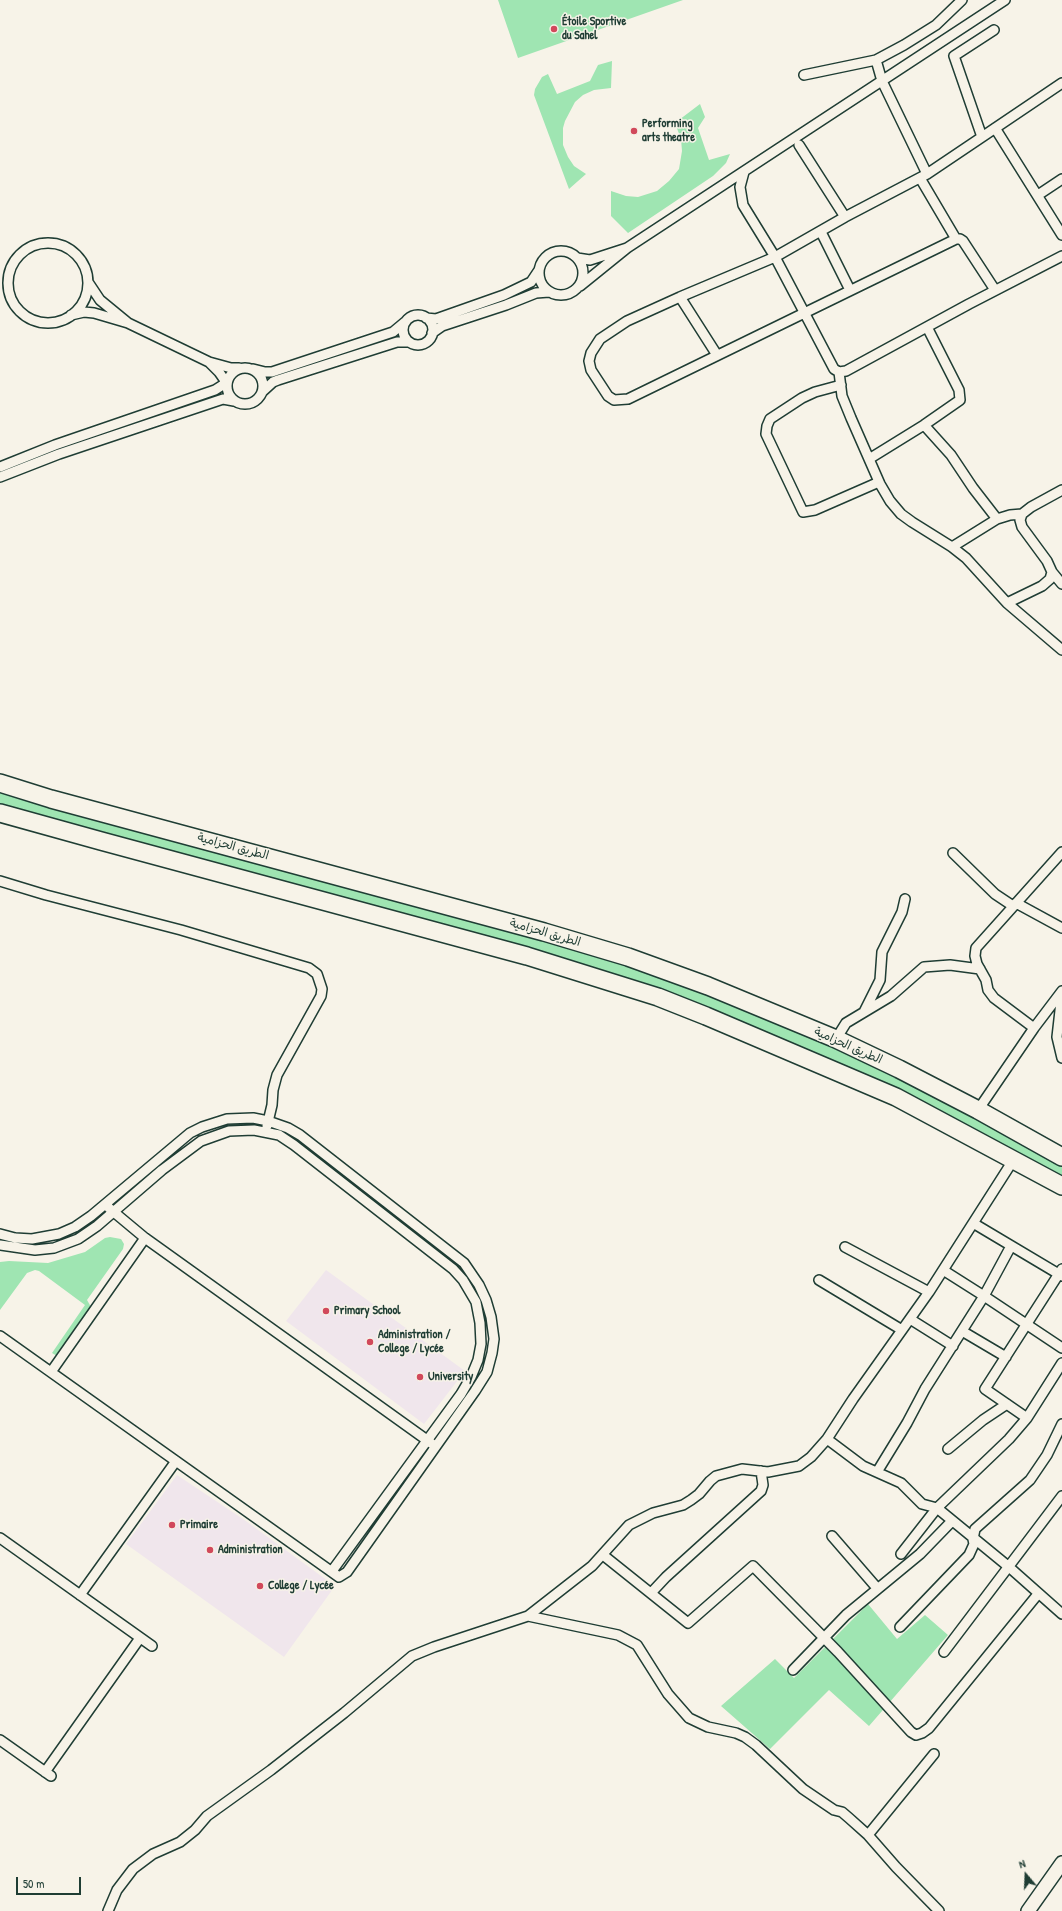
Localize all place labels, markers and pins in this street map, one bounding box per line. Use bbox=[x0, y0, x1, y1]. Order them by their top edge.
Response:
place label: Étoile Sportive du Sahel bbox=[562, 15, 626, 43]
marker: Étoile Sportive du Sahel bbox=[549, 24, 559, 34]
place label: Performing arts theatre bbox=[642, 117, 695, 145]
marker: Performing arts theatre bbox=[629, 126, 639, 136]
place label: Primary School bbox=[334, 1304, 400, 1318]
marker: Primary School bbox=[321, 1306, 331, 1316]
place label: Administration / College / Lycée bbox=[378, 1328, 450, 1356]
marker: Administration / College / Lycée bbox=[365, 1337, 375, 1347]
place label: University bbox=[428, 1370, 473, 1384]
marker: University bbox=[415, 1372, 425, 1382]
place label: Primaire bbox=[180, 1518, 218, 1532]
marker: Primaire bbox=[167, 1520, 177, 1530]
place label: Administration bbox=[218, 1543, 283, 1557]
marker: Administration bbox=[205, 1545, 215, 1555]
place label: College / Lycée bbox=[268, 1579, 334, 1593]
marker: College / Lycée bbox=[255, 1581, 265, 1591]

